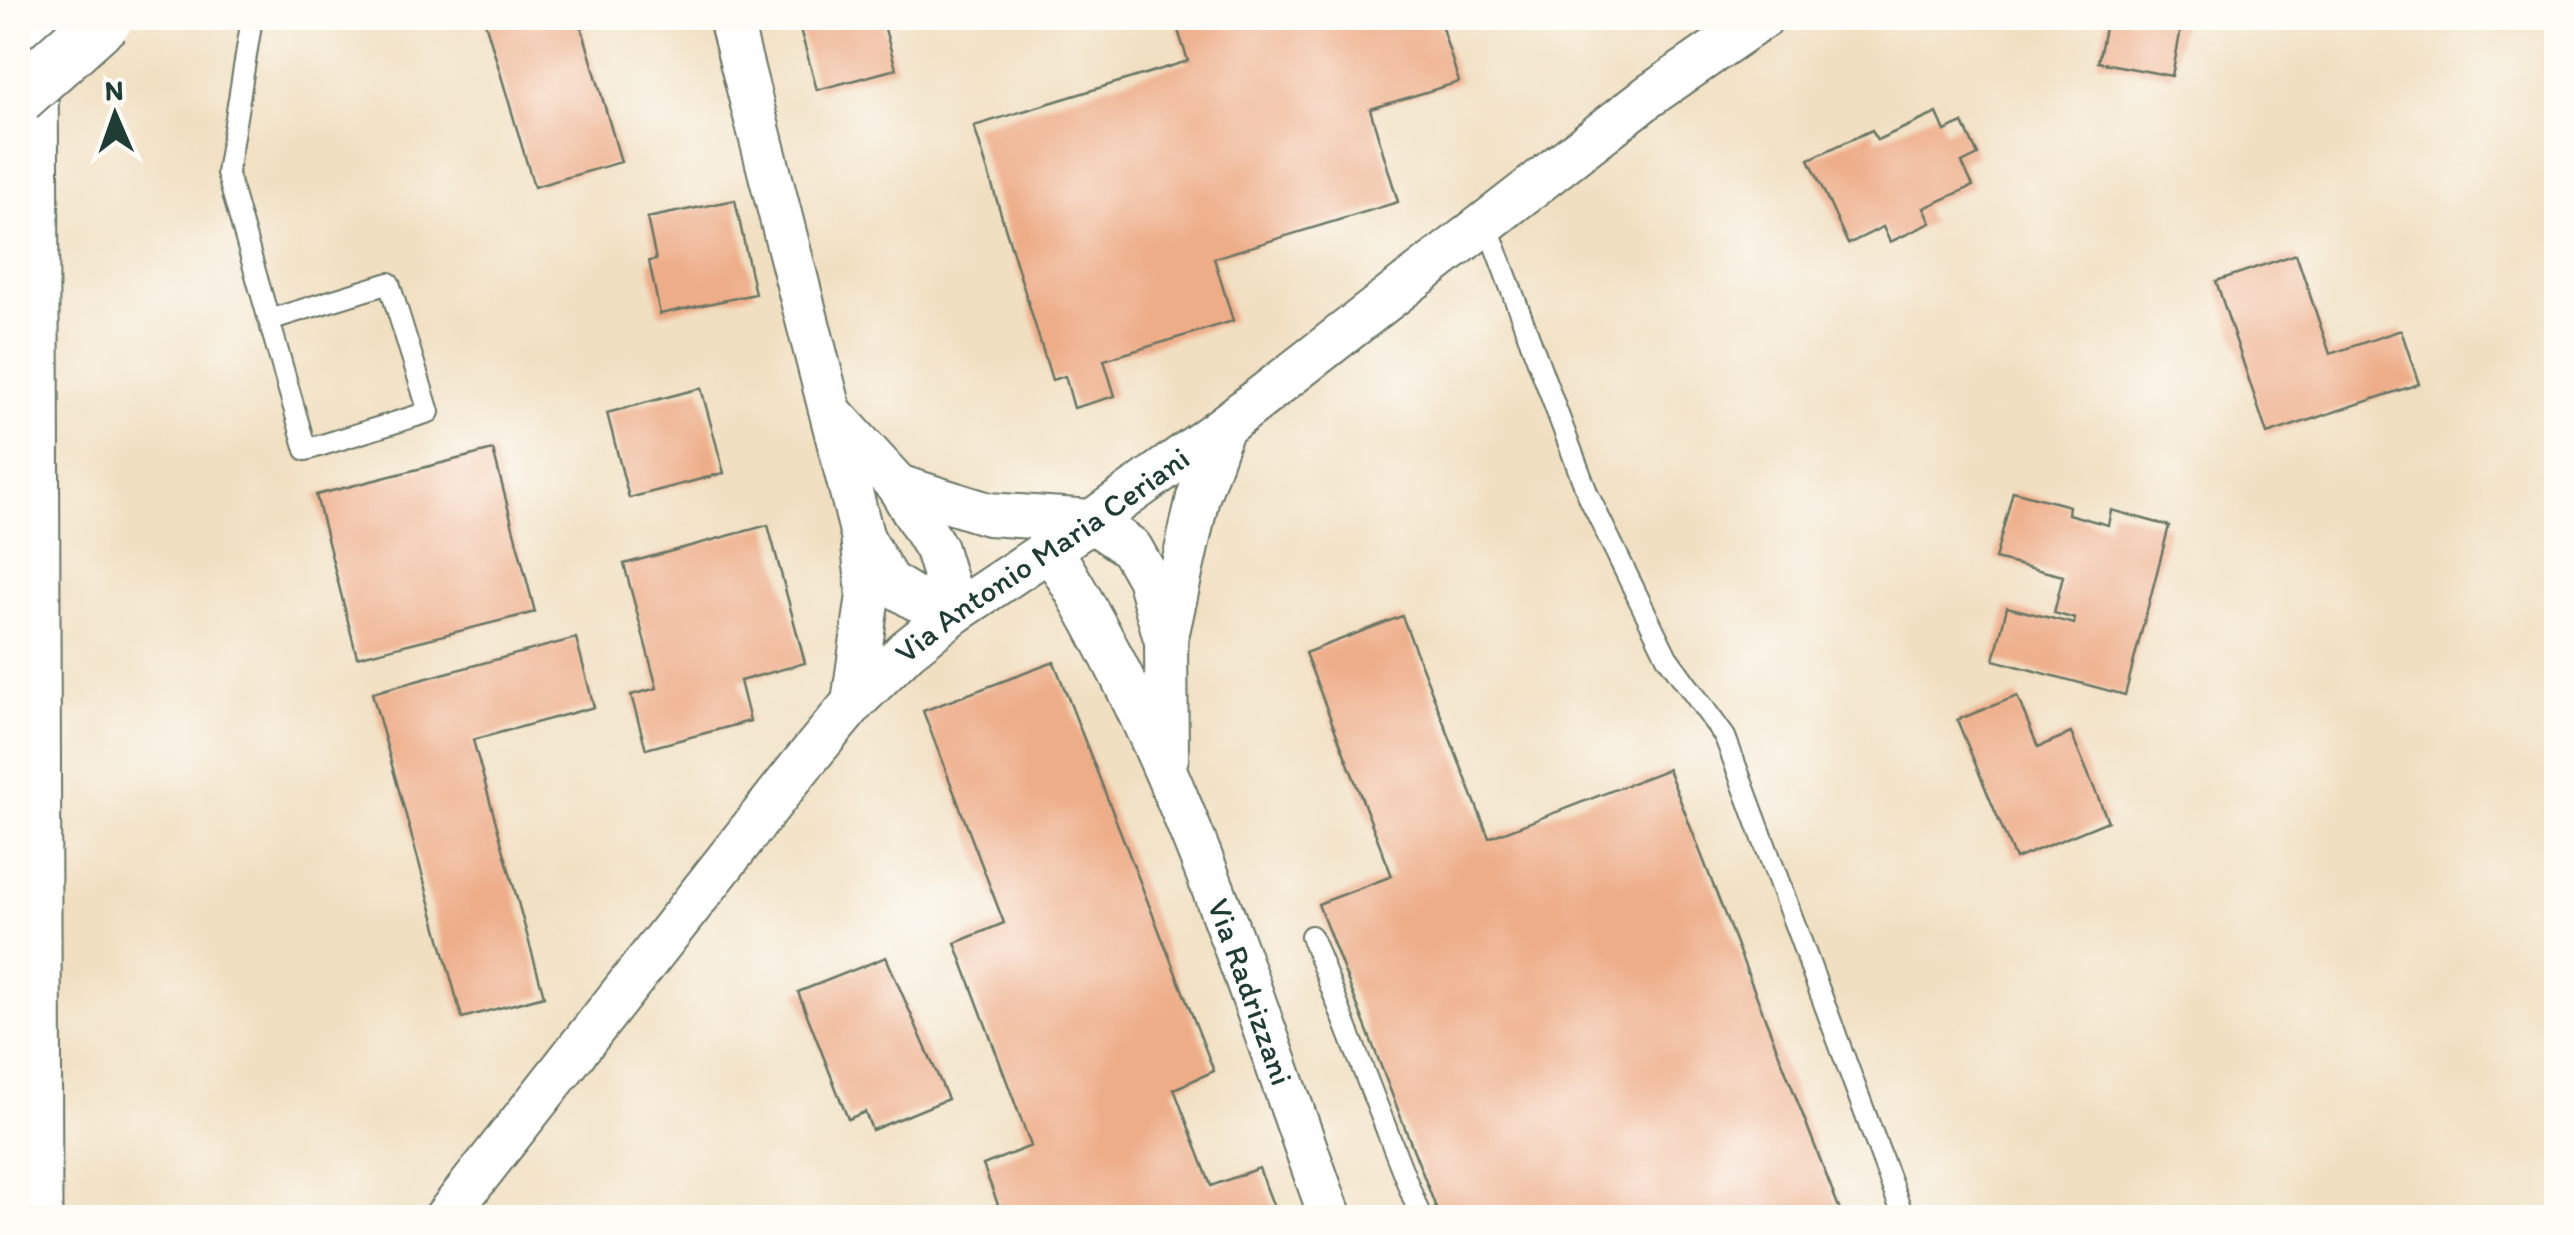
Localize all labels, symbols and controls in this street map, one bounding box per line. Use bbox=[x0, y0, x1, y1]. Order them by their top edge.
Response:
north arrow bbox=[65, 65, 165, 165]
text: N bbox=[104, 73, 124, 107]
street label: Via Antonio Maria Ceriani bbox=[887, 439, 1196, 671]
street label: Via Radrizzani bbox=[1200, 893, 1301, 1090]

